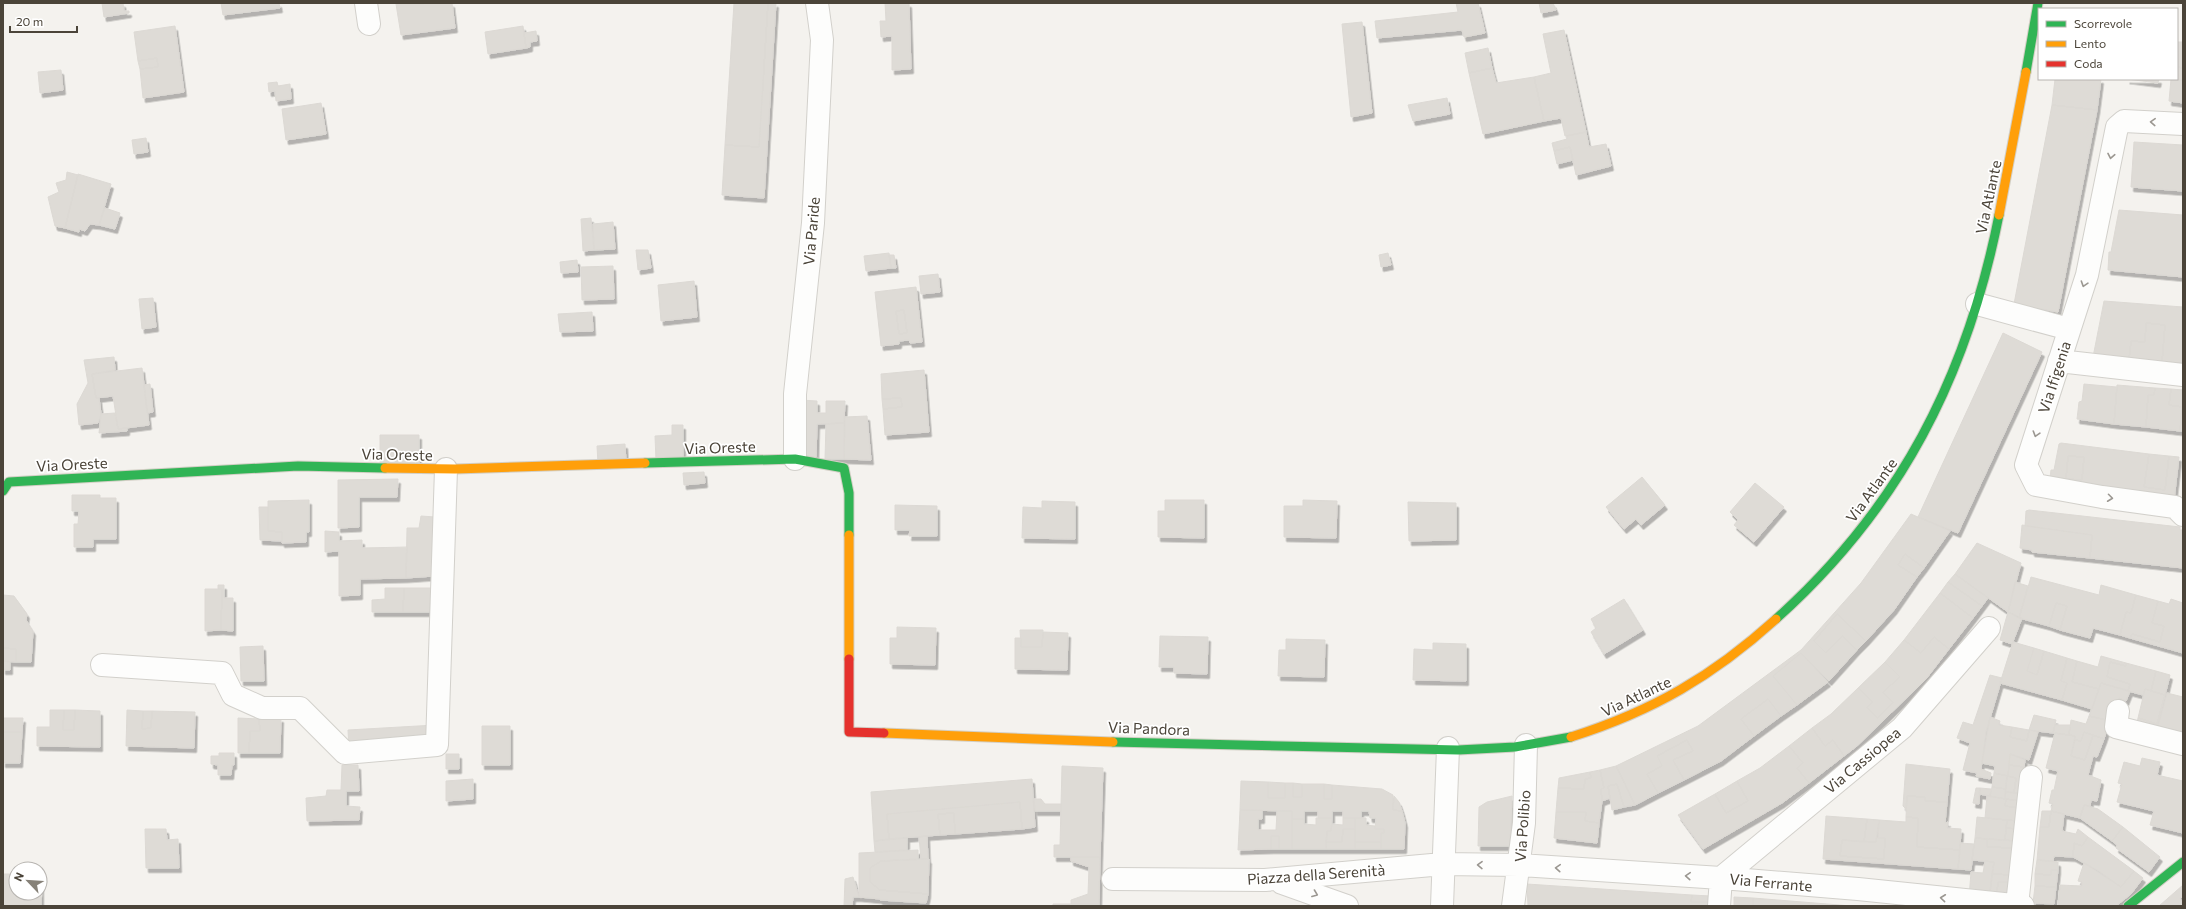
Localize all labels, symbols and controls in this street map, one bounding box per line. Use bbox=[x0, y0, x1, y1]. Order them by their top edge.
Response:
scale bar bbox=[10, 8, 77, 34]
legend bbox=[2038, 8, 2178, 80]
text: 20 m bbox=[16, 14, 43, 28]
text: Scorrevole bbox=[2074, 16, 2132, 30]
text: Lento bbox=[2074, 36, 2106, 50]
text: Coda bbox=[2074, 56, 2103, 70]
one-way arrow bbox=[2150, 118, 2156, 127]
one-way arrow bbox=[2107, 153, 2115, 160]
street label: Via Atlante bbox=[1971, 158, 2005, 236]
street label: Via Paride bbox=[799, 196, 823, 266]
one-way arrow bbox=[2080, 280, 2089, 287]
street label: Via Ifigenia bbox=[2034, 339, 2074, 415]
one-way arrow bbox=[2032, 430, 2041, 437]
street label: Via Oreste bbox=[684, 437, 756, 457]
street label: Via Oreste bbox=[361, 444, 433, 464]
street label: Via Oreste bbox=[36, 453, 108, 475]
street label: Via Atlante bbox=[1842, 454, 1900, 526]
one-way arrow bbox=[2107, 493, 2113, 502]
street label: Via Atlante bbox=[1598, 672, 1674, 720]
street label: Via Pandora bbox=[1108, 718, 1190, 738]
street label: Via Cassiopea bbox=[1820, 723, 1904, 797]
street label: Via Polibio bbox=[1510, 789, 1534, 863]
street label: Piazza della Serenità bbox=[1246, 860, 1386, 888]
north arrow bbox=[8, 861, 48, 901]
one-way arrow bbox=[1477, 861, 1483, 869]
one-way arrow bbox=[1555, 863, 1561, 872]
street label: Via Ferrante bbox=[1729, 869, 1813, 895]
text: N bbox=[11, 870, 26, 883]
one-way arrow bbox=[1685, 871, 1691, 880]
one-way arrow bbox=[1312, 890, 1319, 898]
one-way arrow bbox=[1940, 893, 1946, 902]

